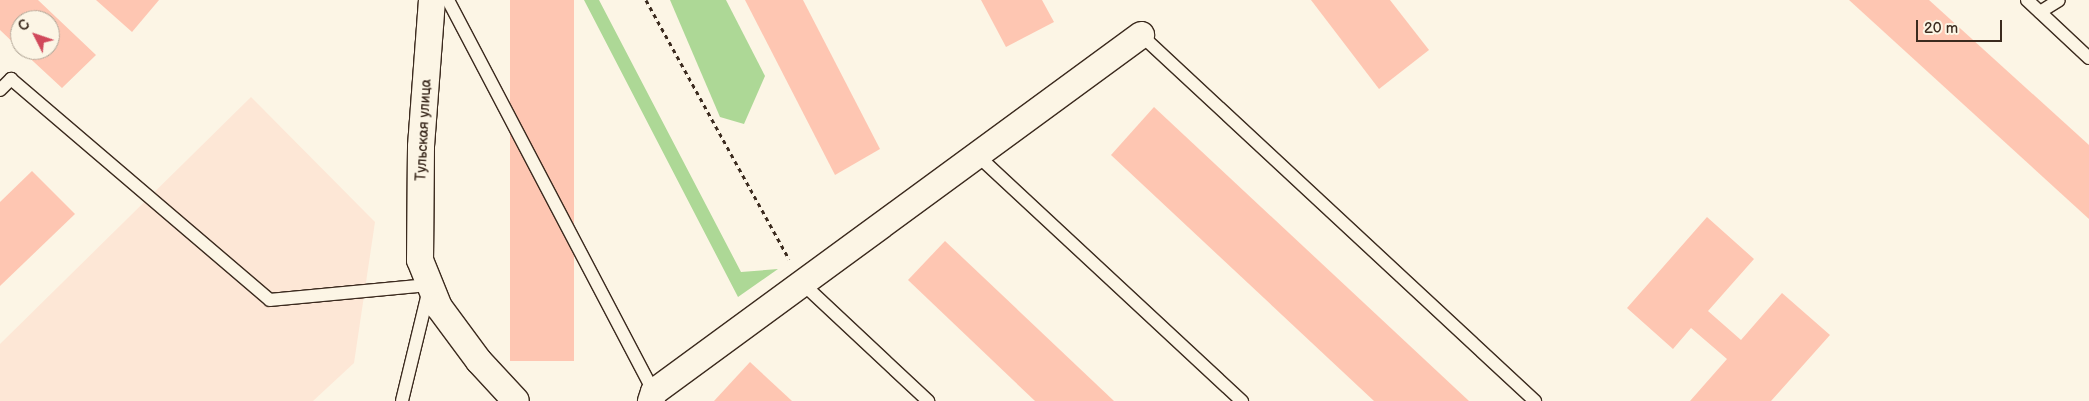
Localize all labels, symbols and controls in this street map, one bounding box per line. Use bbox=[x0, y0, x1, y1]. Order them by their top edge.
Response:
north arrow bbox=[10, 10, 60, 60]
scale bar bbox=[1919, 10, 2005, 42]
text: С bbox=[14, 16, 34, 35]
text: 20 m bbox=[1924, 19, 1958, 38]
street label: Тульская улица bbox=[413, 79, 435, 181]

